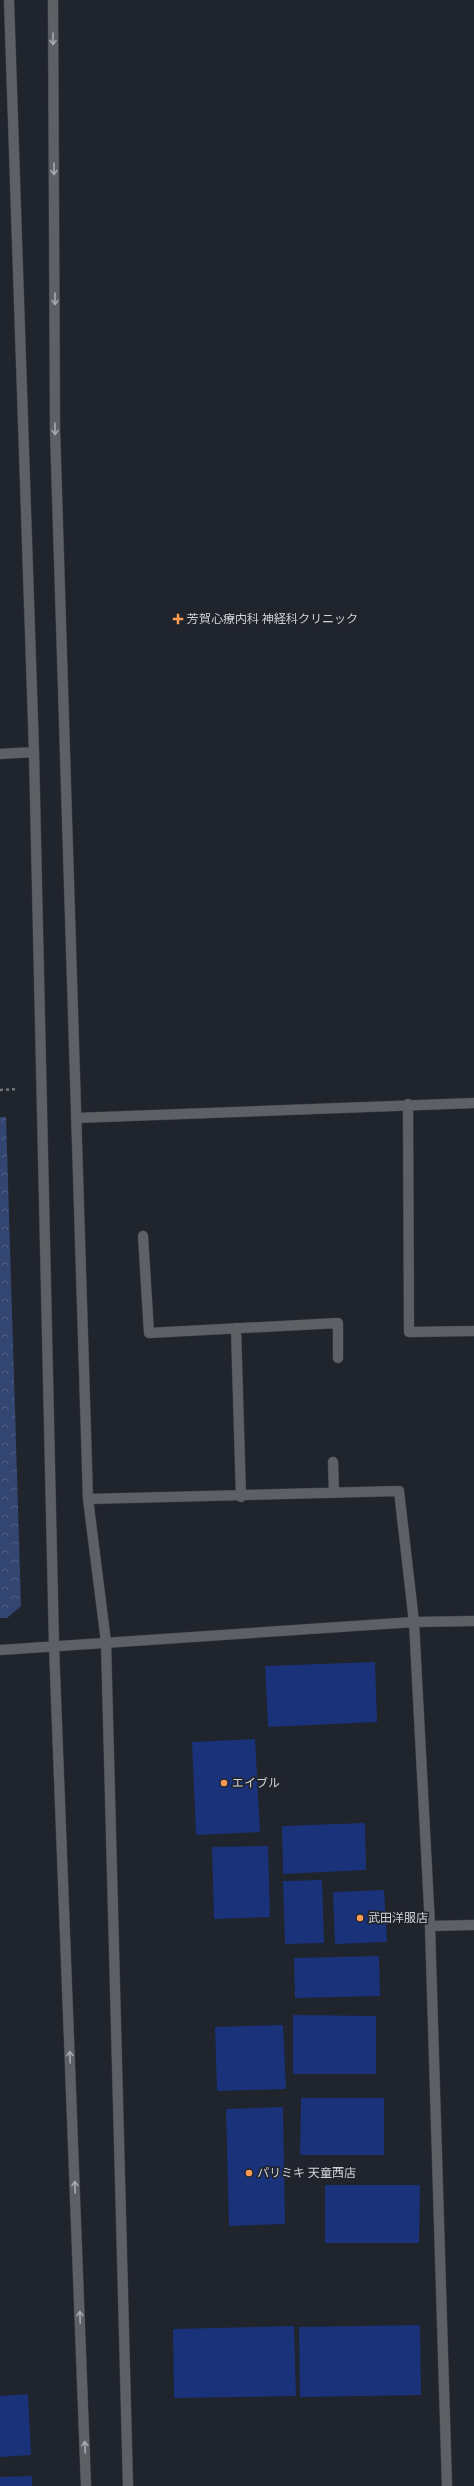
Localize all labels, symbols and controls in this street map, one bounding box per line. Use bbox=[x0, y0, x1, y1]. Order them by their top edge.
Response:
one-way arrow bbox=[49, 32, 57, 45]
one-way arrow bbox=[50, 162, 58, 175]
one-way arrow bbox=[51, 292, 58, 305]
one-way arrow bbox=[52, 422, 59, 435]
place label: 芳賀心療内科 神経科クリニック bbox=[187, 611, 358, 627]
marker: 芳賀心療内科 神経科クリニック bbox=[172, 613, 184, 625]
place label: エイブル bbox=[232, 1775, 280, 1791]
marker: エイブル bbox=[219, 1778, 229, 1788]
place label: 武田洋服店 bbox=[368, 1910, 428, 1926]
marker: 武田洋服店 bbox=[355, 1913, 365, 1923]
one-way arrow bbox=[66, 2051, 74, 2064]
place label: パリミキ 天童西店 bbox=[257, 2165, 356, 2181]
marker: パリミキ 天童西店 bbox=[244, 2168, 254, 2178]
one-way arrow bbox=[71, 2181, 79, 2194]
one-way arrow bbox=[76, 2311, 84, 2324]
one-way arrow bbox=[81, 2441, 89, 2454]

